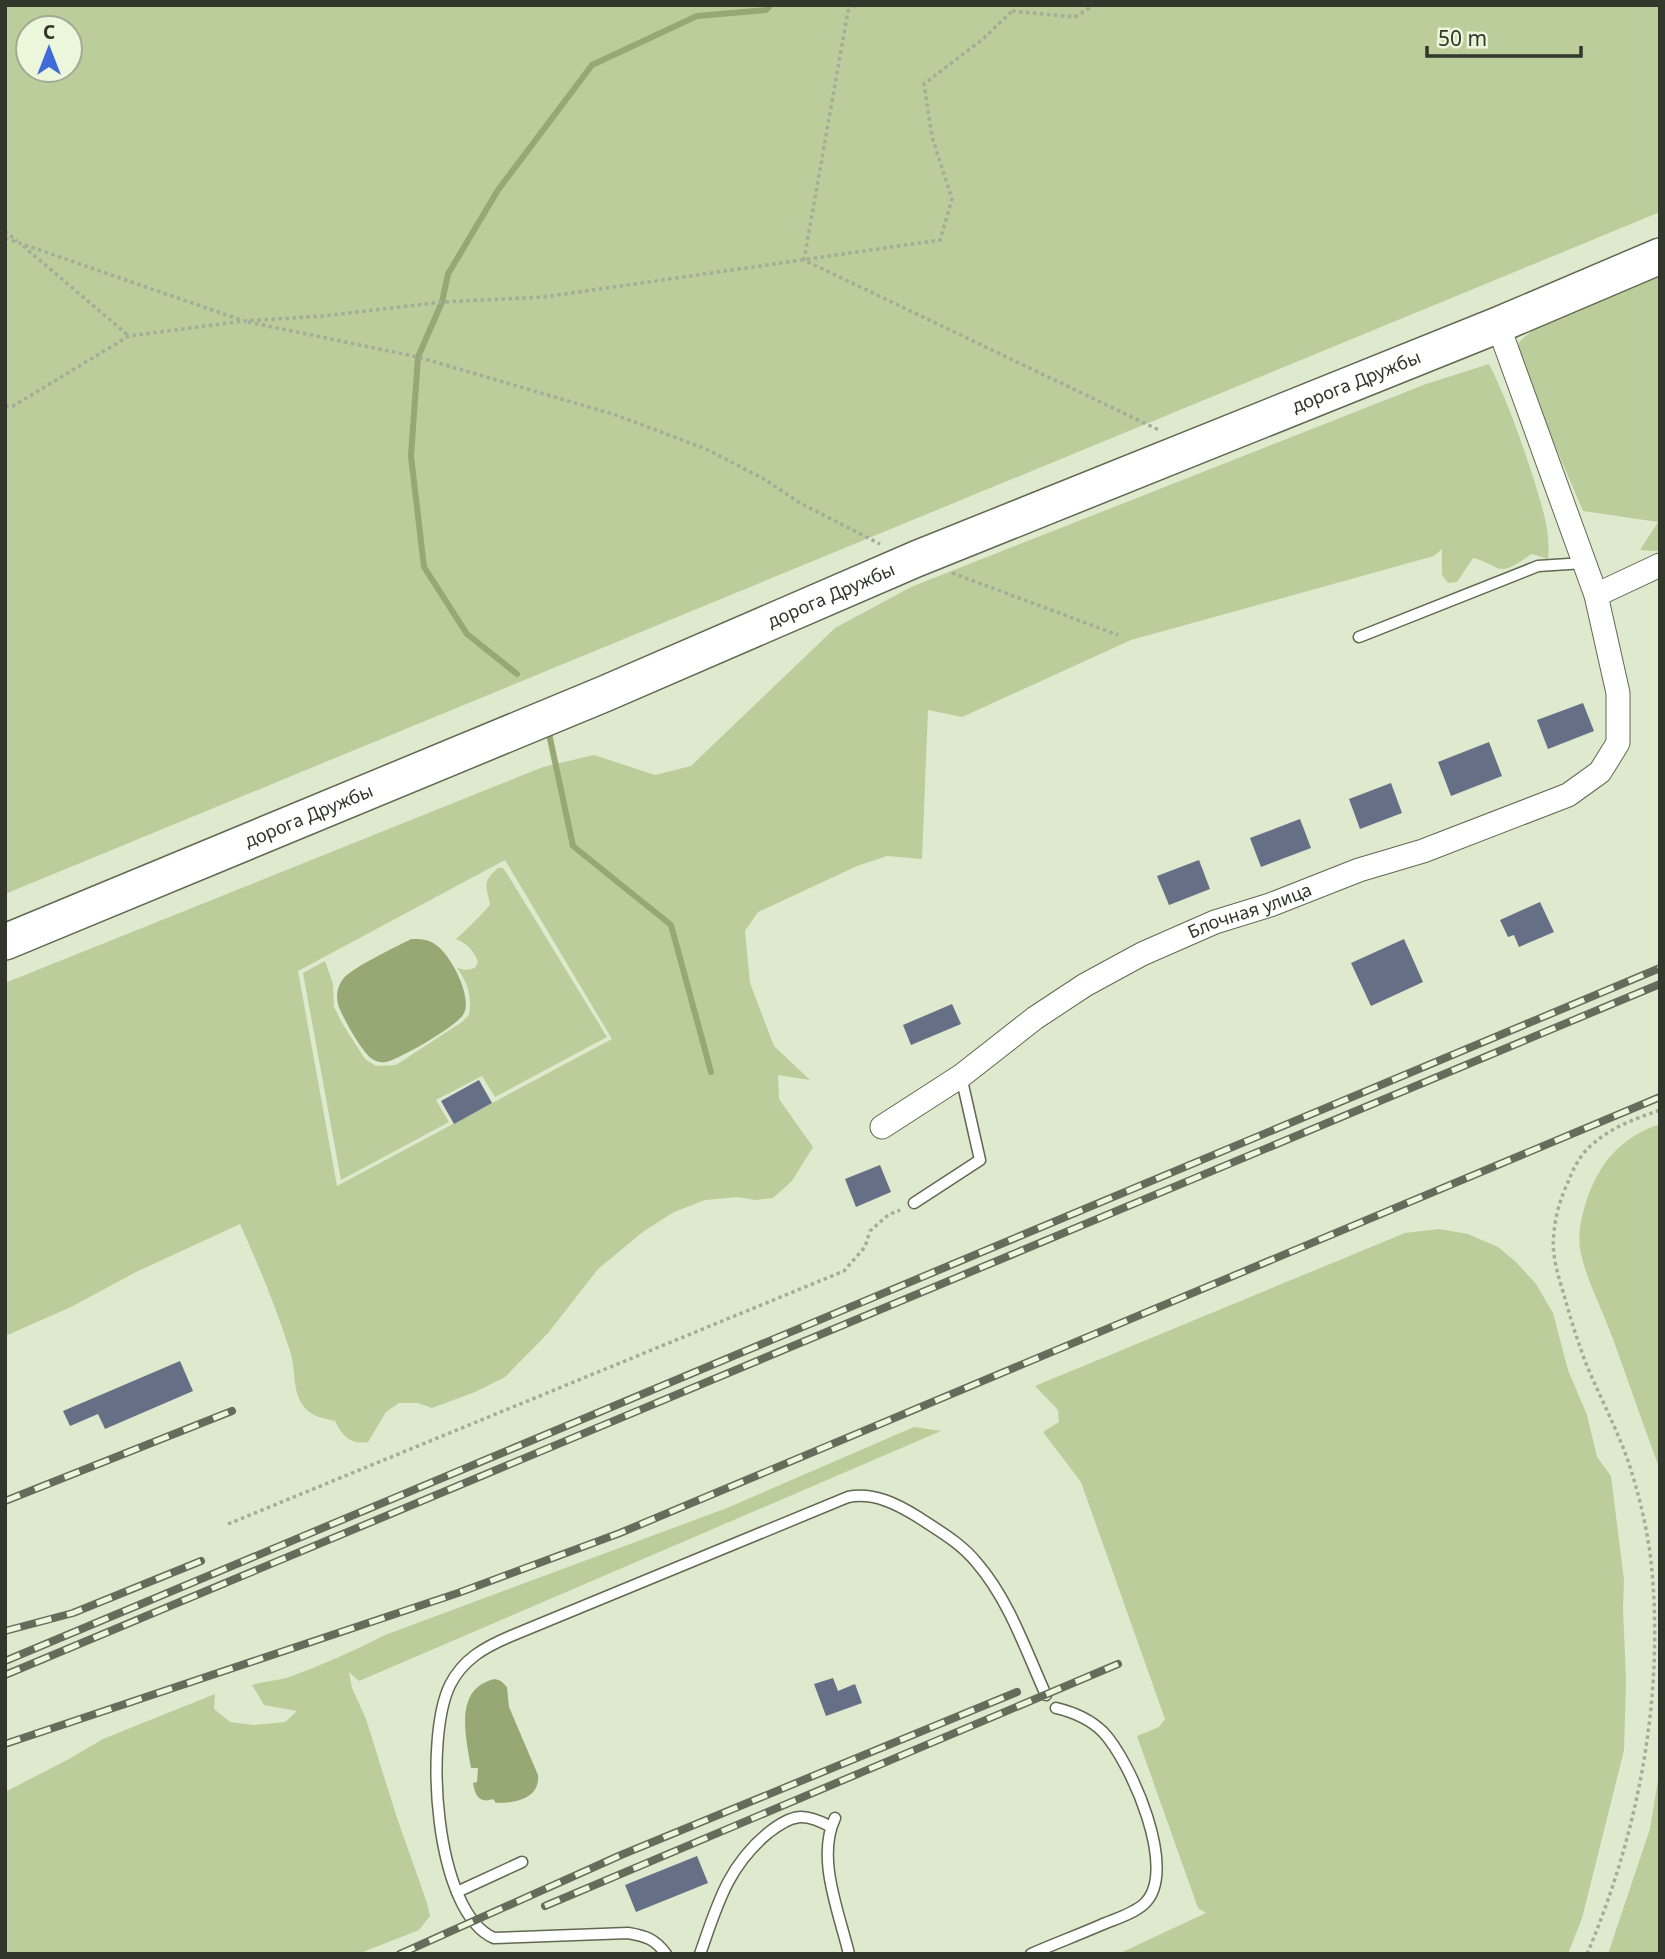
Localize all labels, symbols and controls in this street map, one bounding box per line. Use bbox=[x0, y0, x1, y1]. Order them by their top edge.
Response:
north arrow bbox=[14, 14, 84, 84]
scale bar bbox=[1427, 14, 1581, 58]
text: С bbox=[43, 19, 55, 45]
text: 50 m bbox=[1438, 24, 1487, 52]
street label: дорога Дружбы bbox=[1288, 344, 1424, 418]
street label: дорога Дружбы bbox=[763, 557, 898, 633]
street label: дорога Дружбы bbox=[241, 778, 376, 852]
street label: Блочная улица bbox=[1184, 877, 1315, 944]

